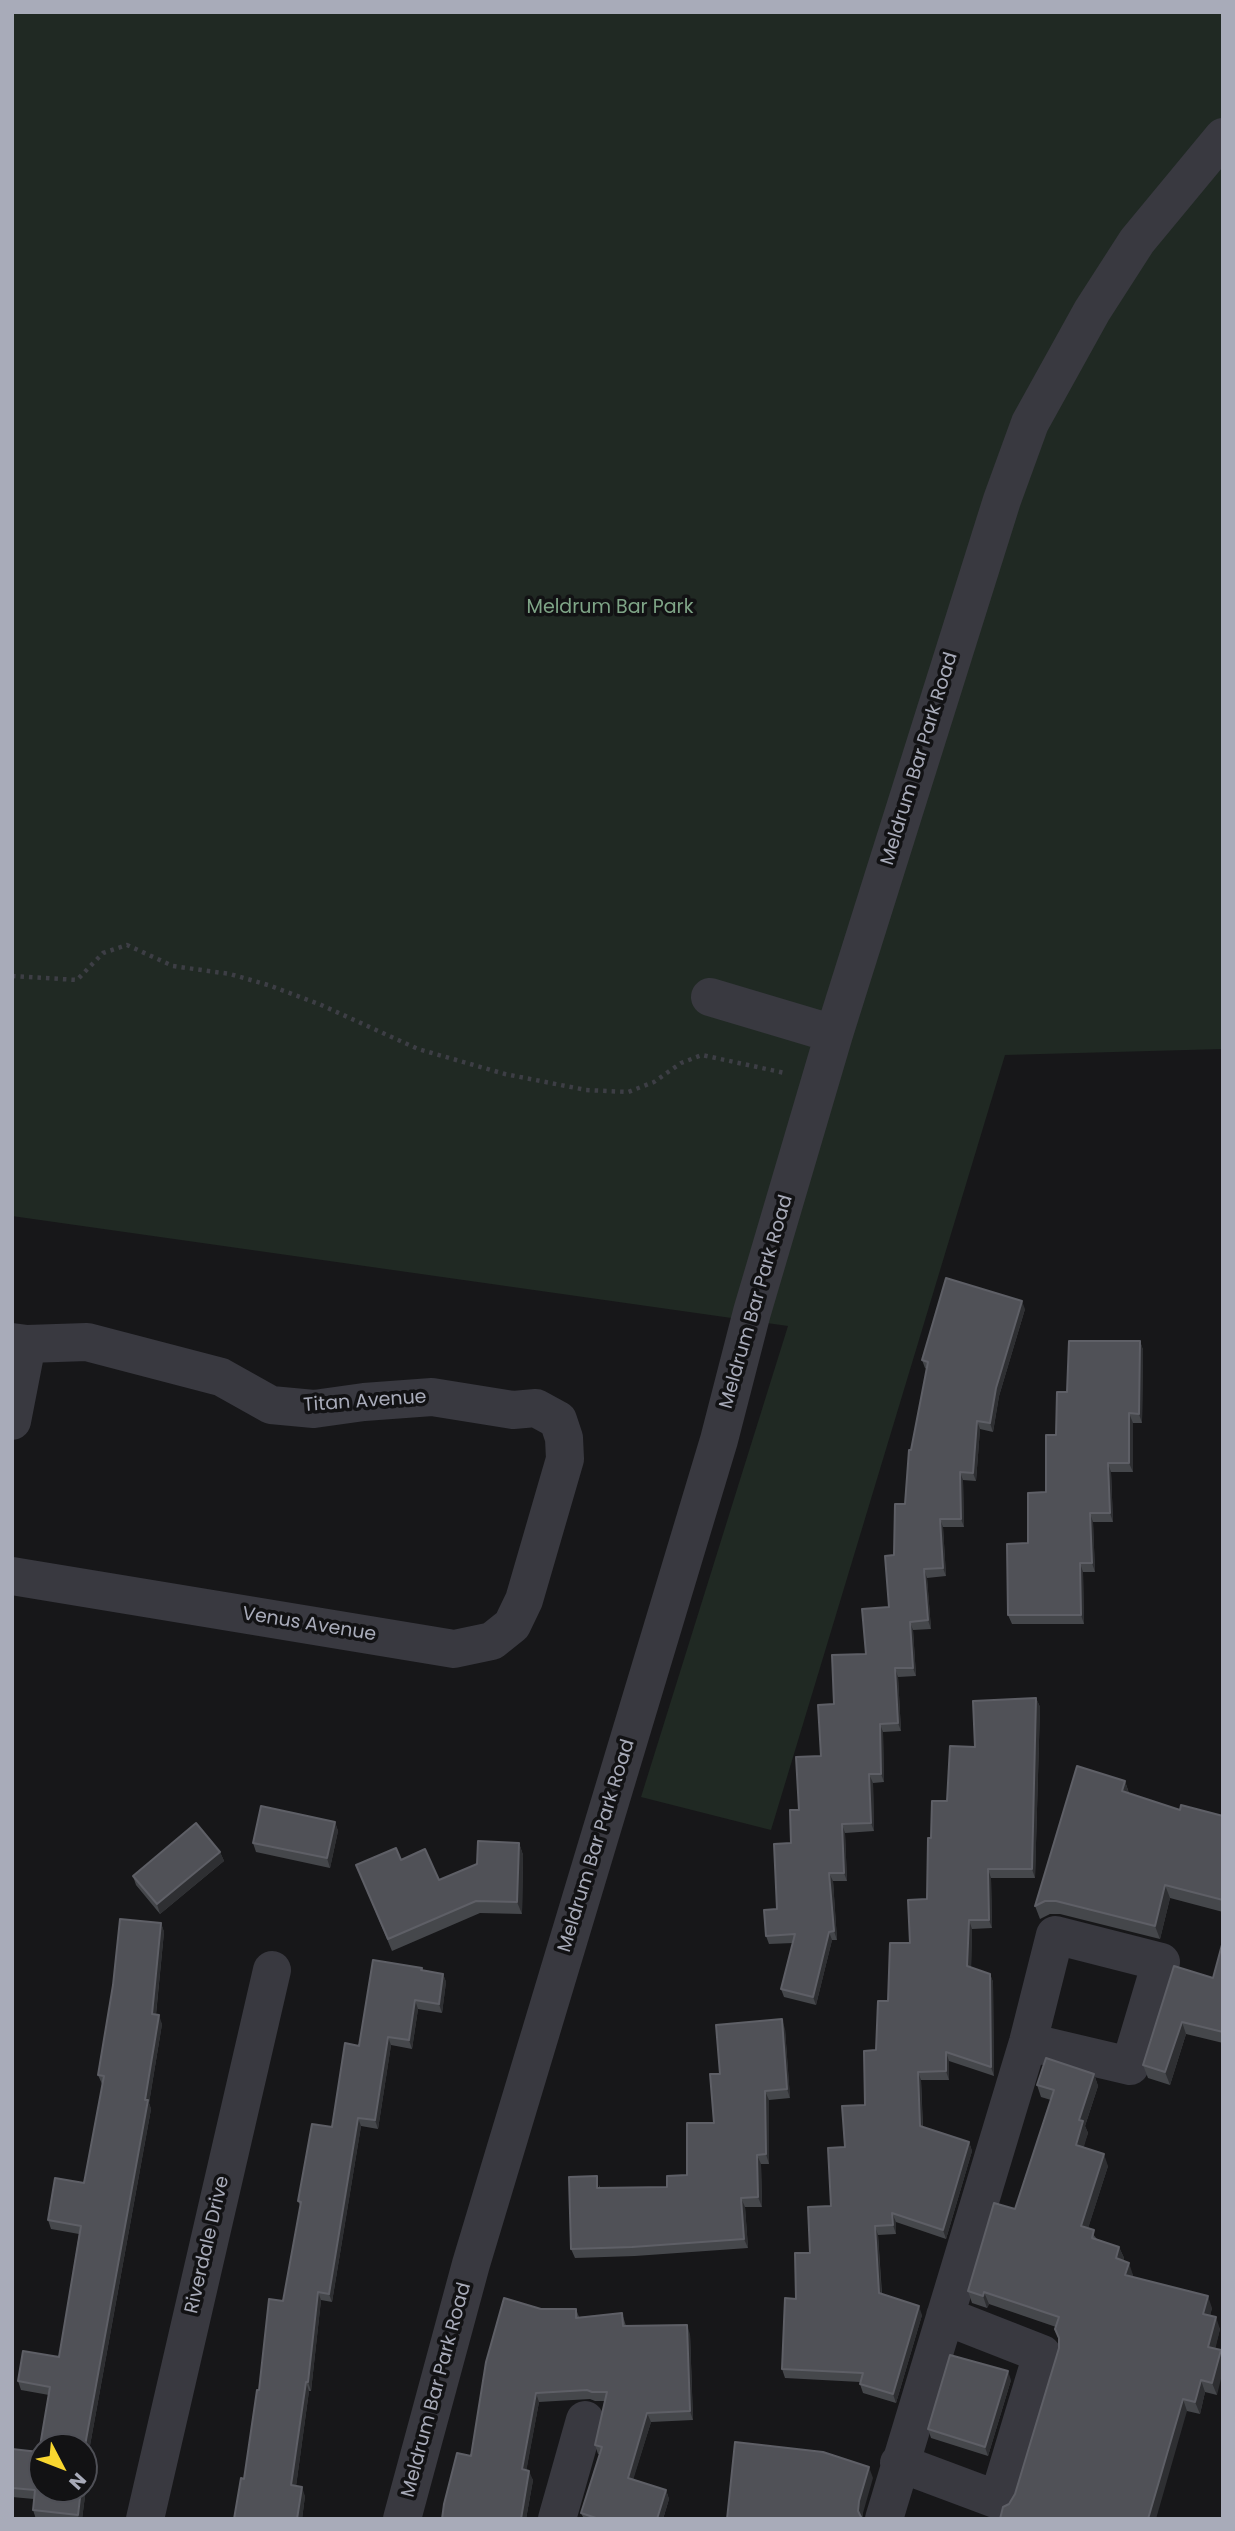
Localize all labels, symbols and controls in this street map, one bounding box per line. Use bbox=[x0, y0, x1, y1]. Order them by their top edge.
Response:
park label: Meldrum Bar Park bbox=[527, 597, 693, 619]
street label: Meldrum Bar Park Road bbox=[877, 650, 963, 868]
street label: Meldrum Bar Park Road bbox=[716, 1192, 798, 1412]
street label: Titan Avenue bbox=[303, 1386, 427, 1418]
street label: Venus Avenue bbox=[240, 1603, 378, 1647]
street label: Meldrum Bar Park Road bbox=[554, 1737, 640, 1955]
street label: Riverdale Drive bbox=[181, 2174, 235, 2316]
street label: Meldrum Bar Park Road bbox=[397, 2280, 477, 2500]
north arrow bbox=[28, 2433, 98, 2503]
text: N bbox=[63, 2467, 92, 2495]

